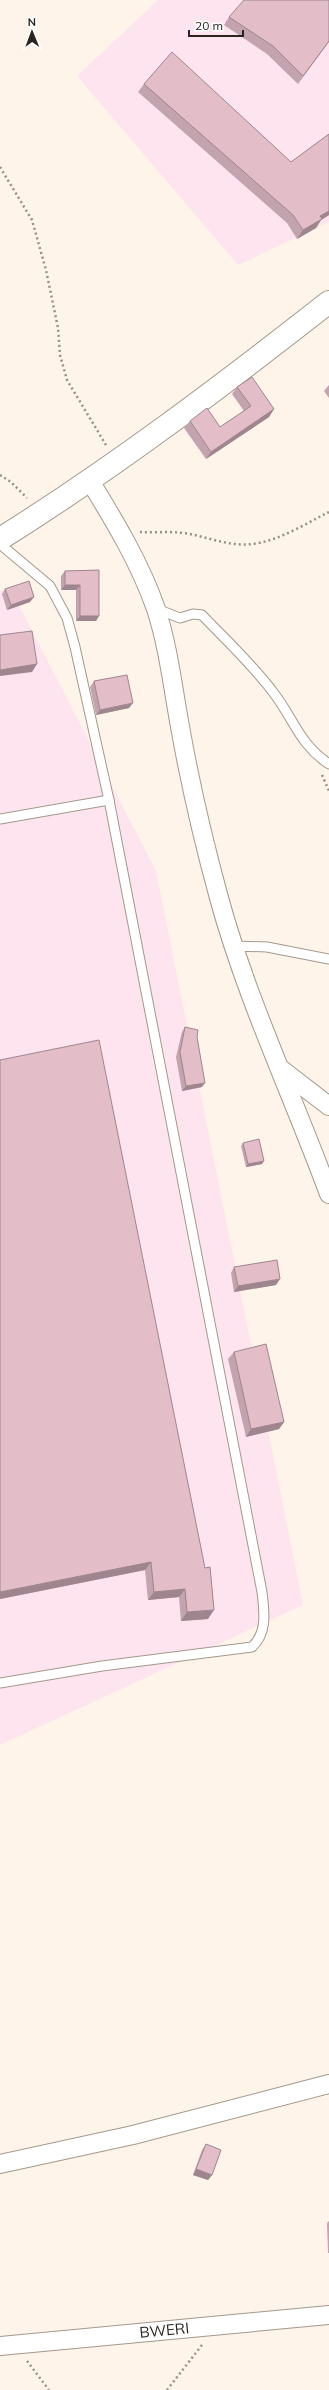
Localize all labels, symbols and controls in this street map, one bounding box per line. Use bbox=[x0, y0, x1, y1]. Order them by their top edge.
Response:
north arrow bbox=[12, 12, 52, 52]
scale bar bbox=[189, 12, 243, 38]
text: N bbox=[28, 15, 36, 29]
text: 20 m bbox=[195, 18, 223, 33]
street label: BWERI bbox=[139, 2318, 190, 2342]

